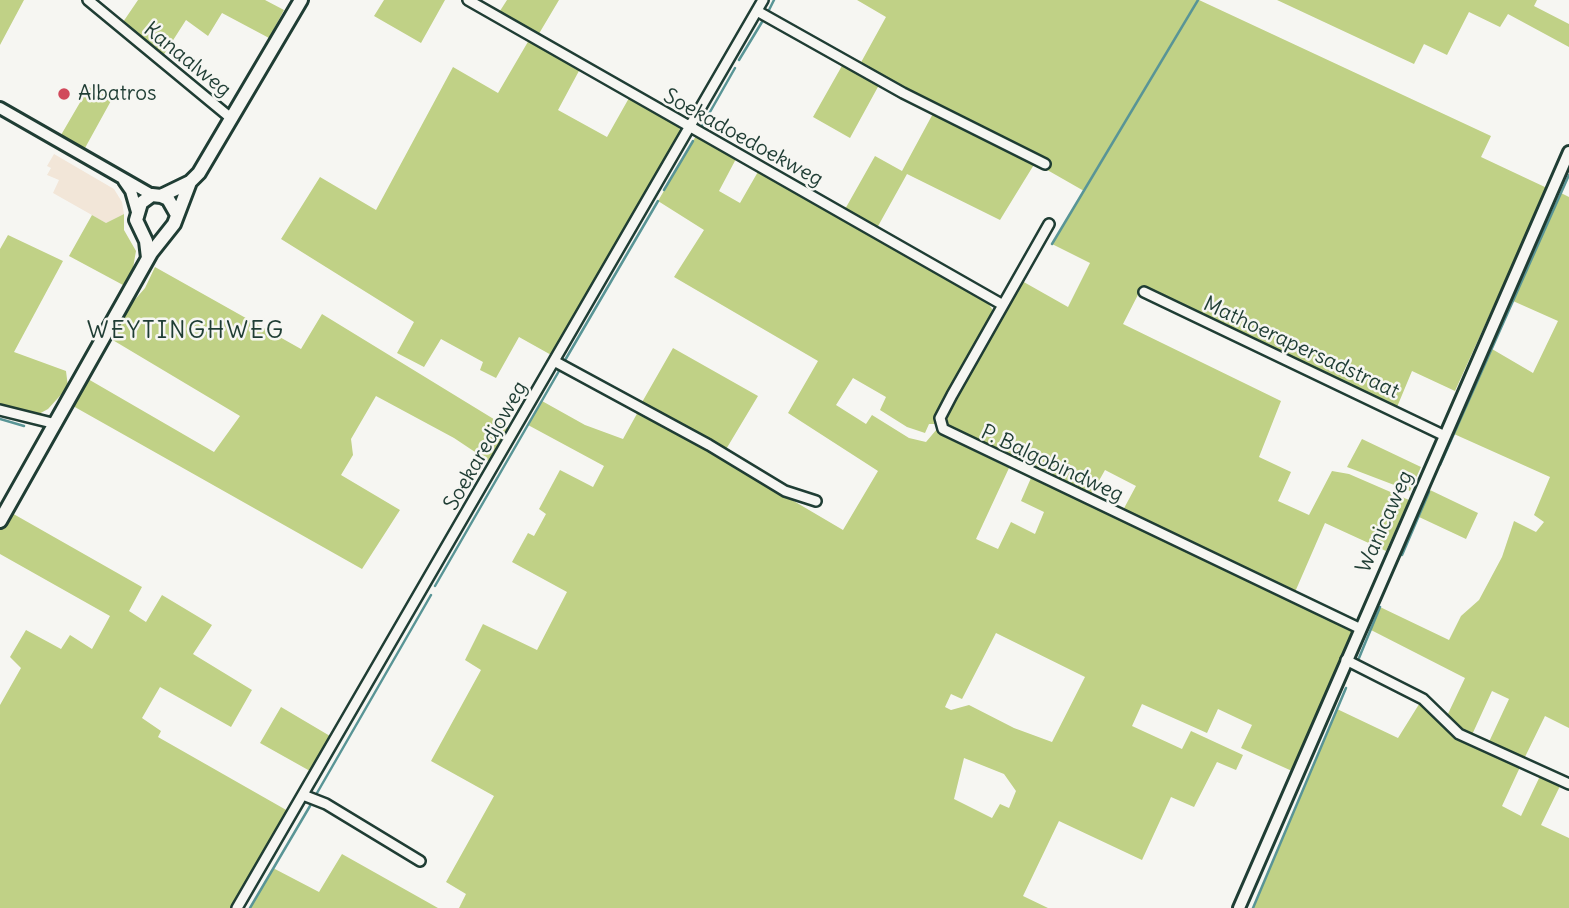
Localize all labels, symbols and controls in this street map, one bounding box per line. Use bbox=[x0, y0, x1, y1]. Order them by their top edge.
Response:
street label: Kanaalweg bbox=[138, 17, 236, 103]
place label: Albatros bbox=[78, 81, 157, 107]
street label: Soekadoedoekweg bbox=[659, 84, 827, 192]
marker: Albatros bbox=[56, 86, 72, 102]
street label: Mathoerapersadstraat bbox=[1199, 292, 1403, 404]
district label: WEYTINGHWEG bbox=[88, 317, 284, 345]
street label: Soekaredjoweg bbox=[439, 377, 533, 515]
street label: P. Balgobindweg bbox=[977, 420, 1127, 508]
street label: Wanicaweg bbox=[1351, 467, 1419, 577]

